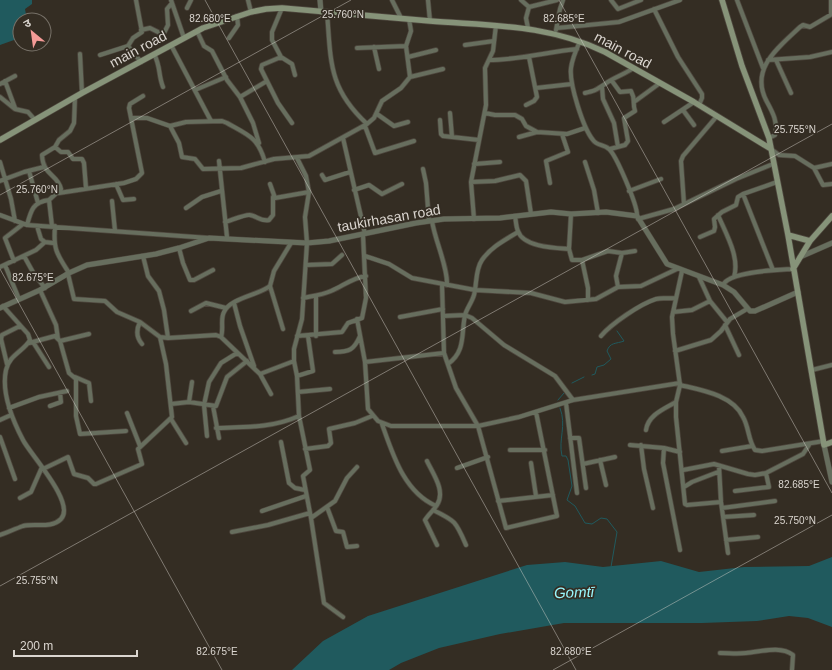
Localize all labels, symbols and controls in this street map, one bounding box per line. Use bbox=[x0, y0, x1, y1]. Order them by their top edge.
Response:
text: 25.760°N bbox=[322, 9, 364, 20]
north arrow bbox=[12, 12, 52, 52]
text: 82.680°E bbox=[189, 13, 231, 24]
text: 82.685°E bbox=[543, 13, 585, 24]
text: उ bbox=[21, 16, 33, 30]
street label: main road bbox=[107, 27, 169, 71]
street label: main road bbox=[592, 28, 654, 72]
text: 25.755°N bbox=[774, 124, 816, 135]
text: 25.760°N bbox=[16, 184, 58, 195]
street label: taukirhasan road bbox=[336, 201, 442, 235]
text: 82.675°E bbox=[12, 272, 54, 283]
text: 82.685°E bbox=[778, 479, 820, 490]
text: 25.750°N bbox=[774, 515, 816, 526]
text: 25.755°N bbox=[16, 575, 58, 586]
water label: Gomtī bbox=[554, 583, 596, 601]
scale bar bbox=[14, 632, 137, 658]
text: 200 m bbox=[20, 639, 53, 653]
text: 82.675°E bbox=[196, 646, 238, 657]
text: 82.680°E bbox=[550, 646, 592, 657]

